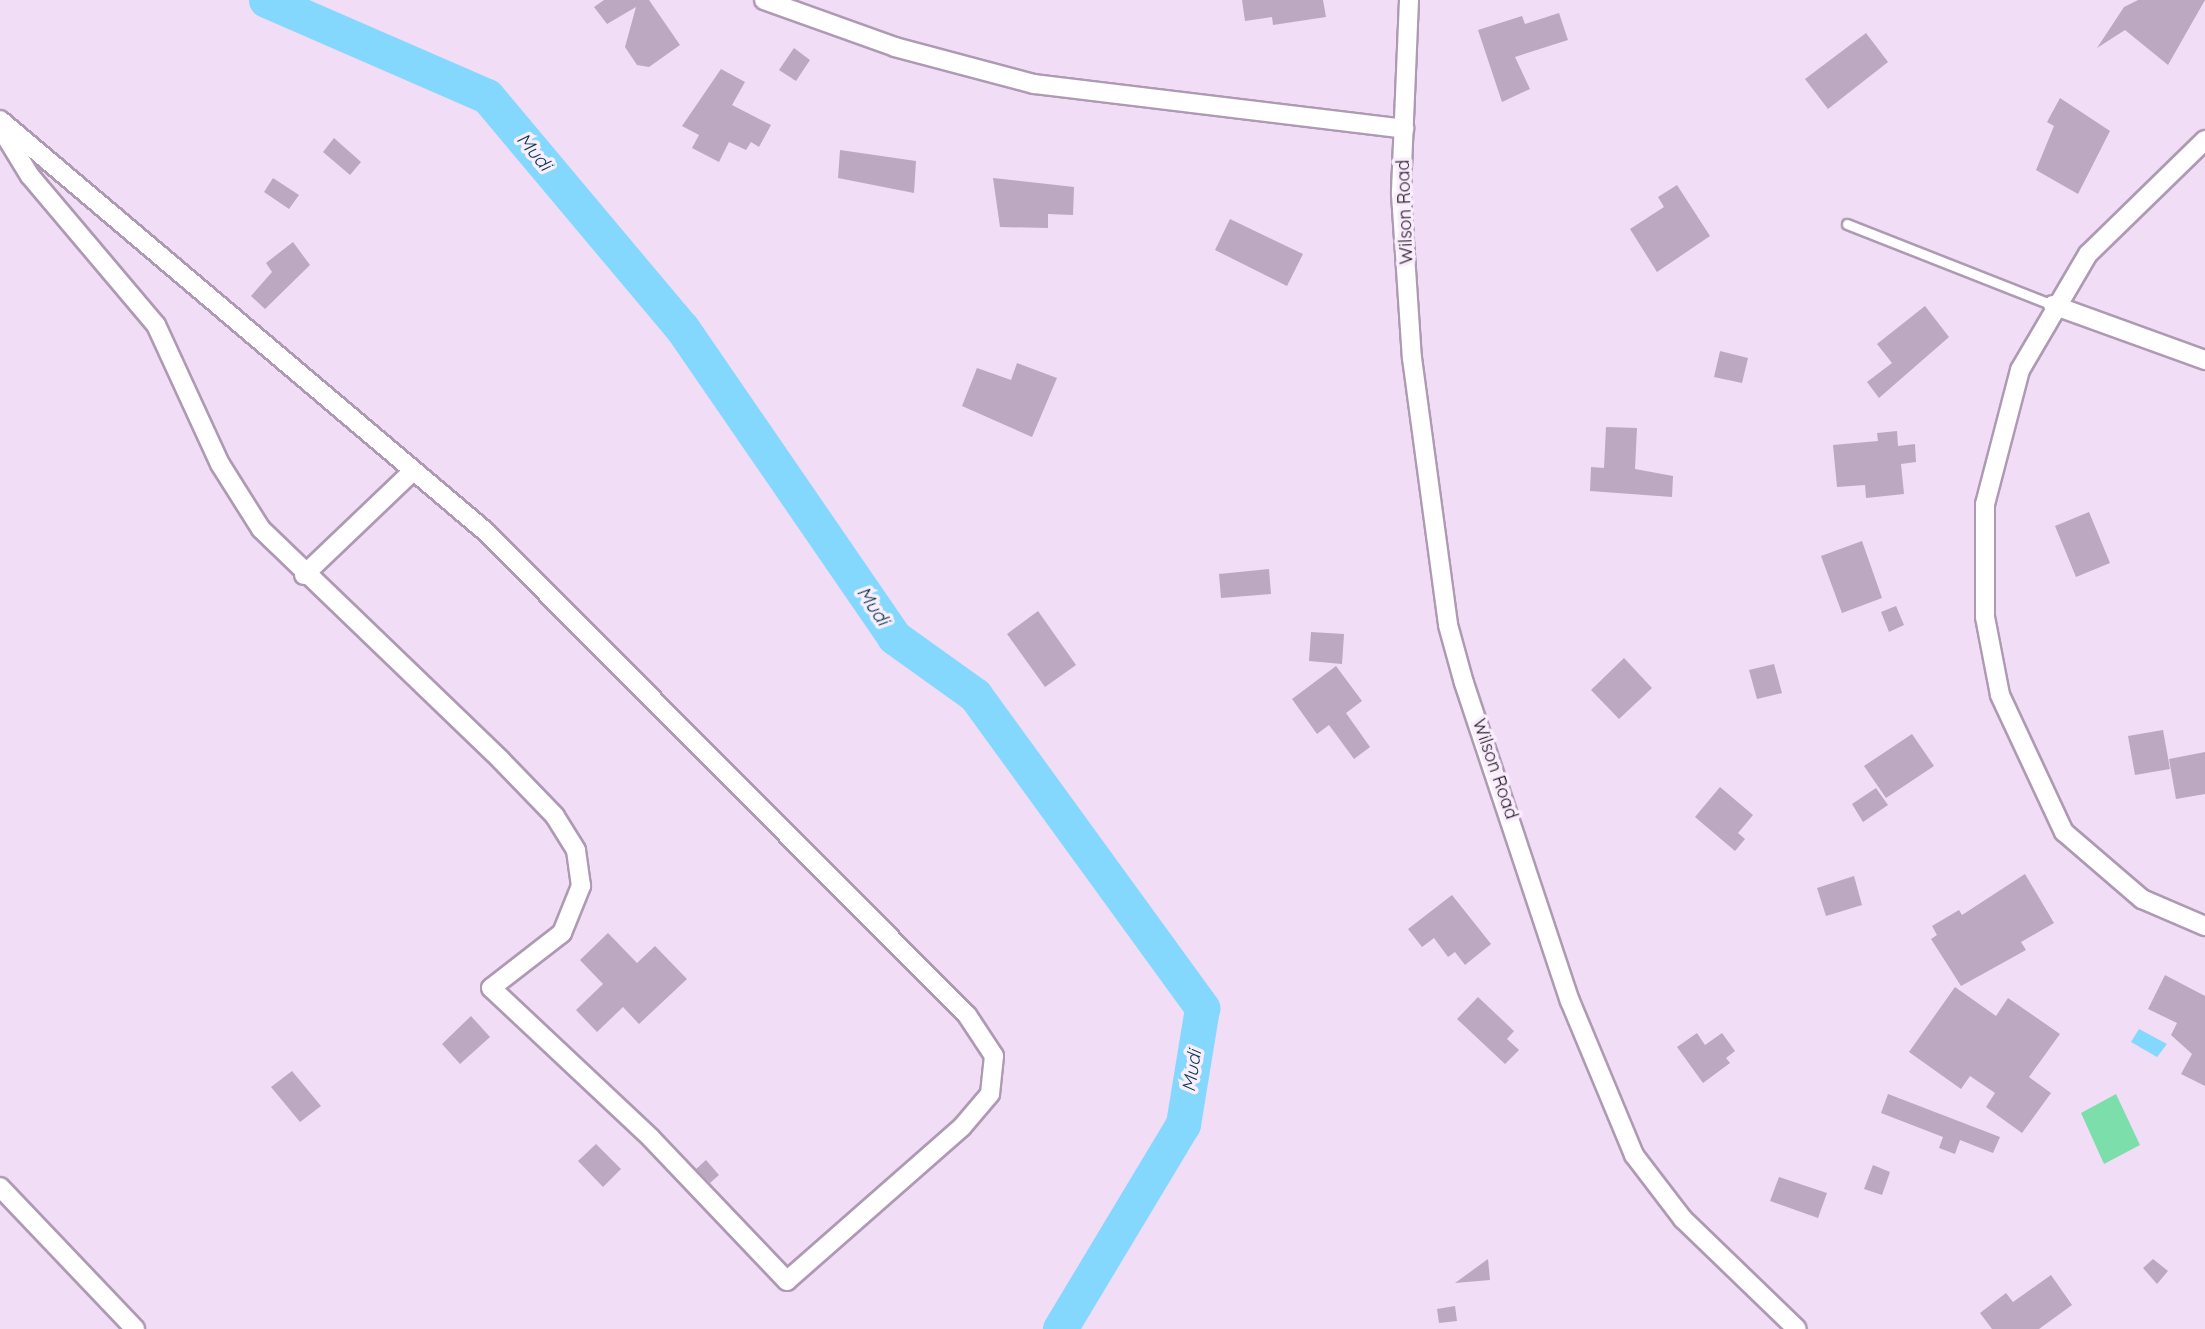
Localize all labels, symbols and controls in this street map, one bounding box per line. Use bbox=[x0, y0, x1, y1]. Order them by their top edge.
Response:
water label: Mudi bbox=[512, 129, 556, 175]
street label: Wilson Road bbox=[1392, 159, 1418, 265]
water label: Mudi bbox=[852, 582, 894, 630]
street label: Wilson Road bbox=[1468, 716, 1522, 822]
water label: Mudi bbox=[1177, 1048, 1207, 1094]

